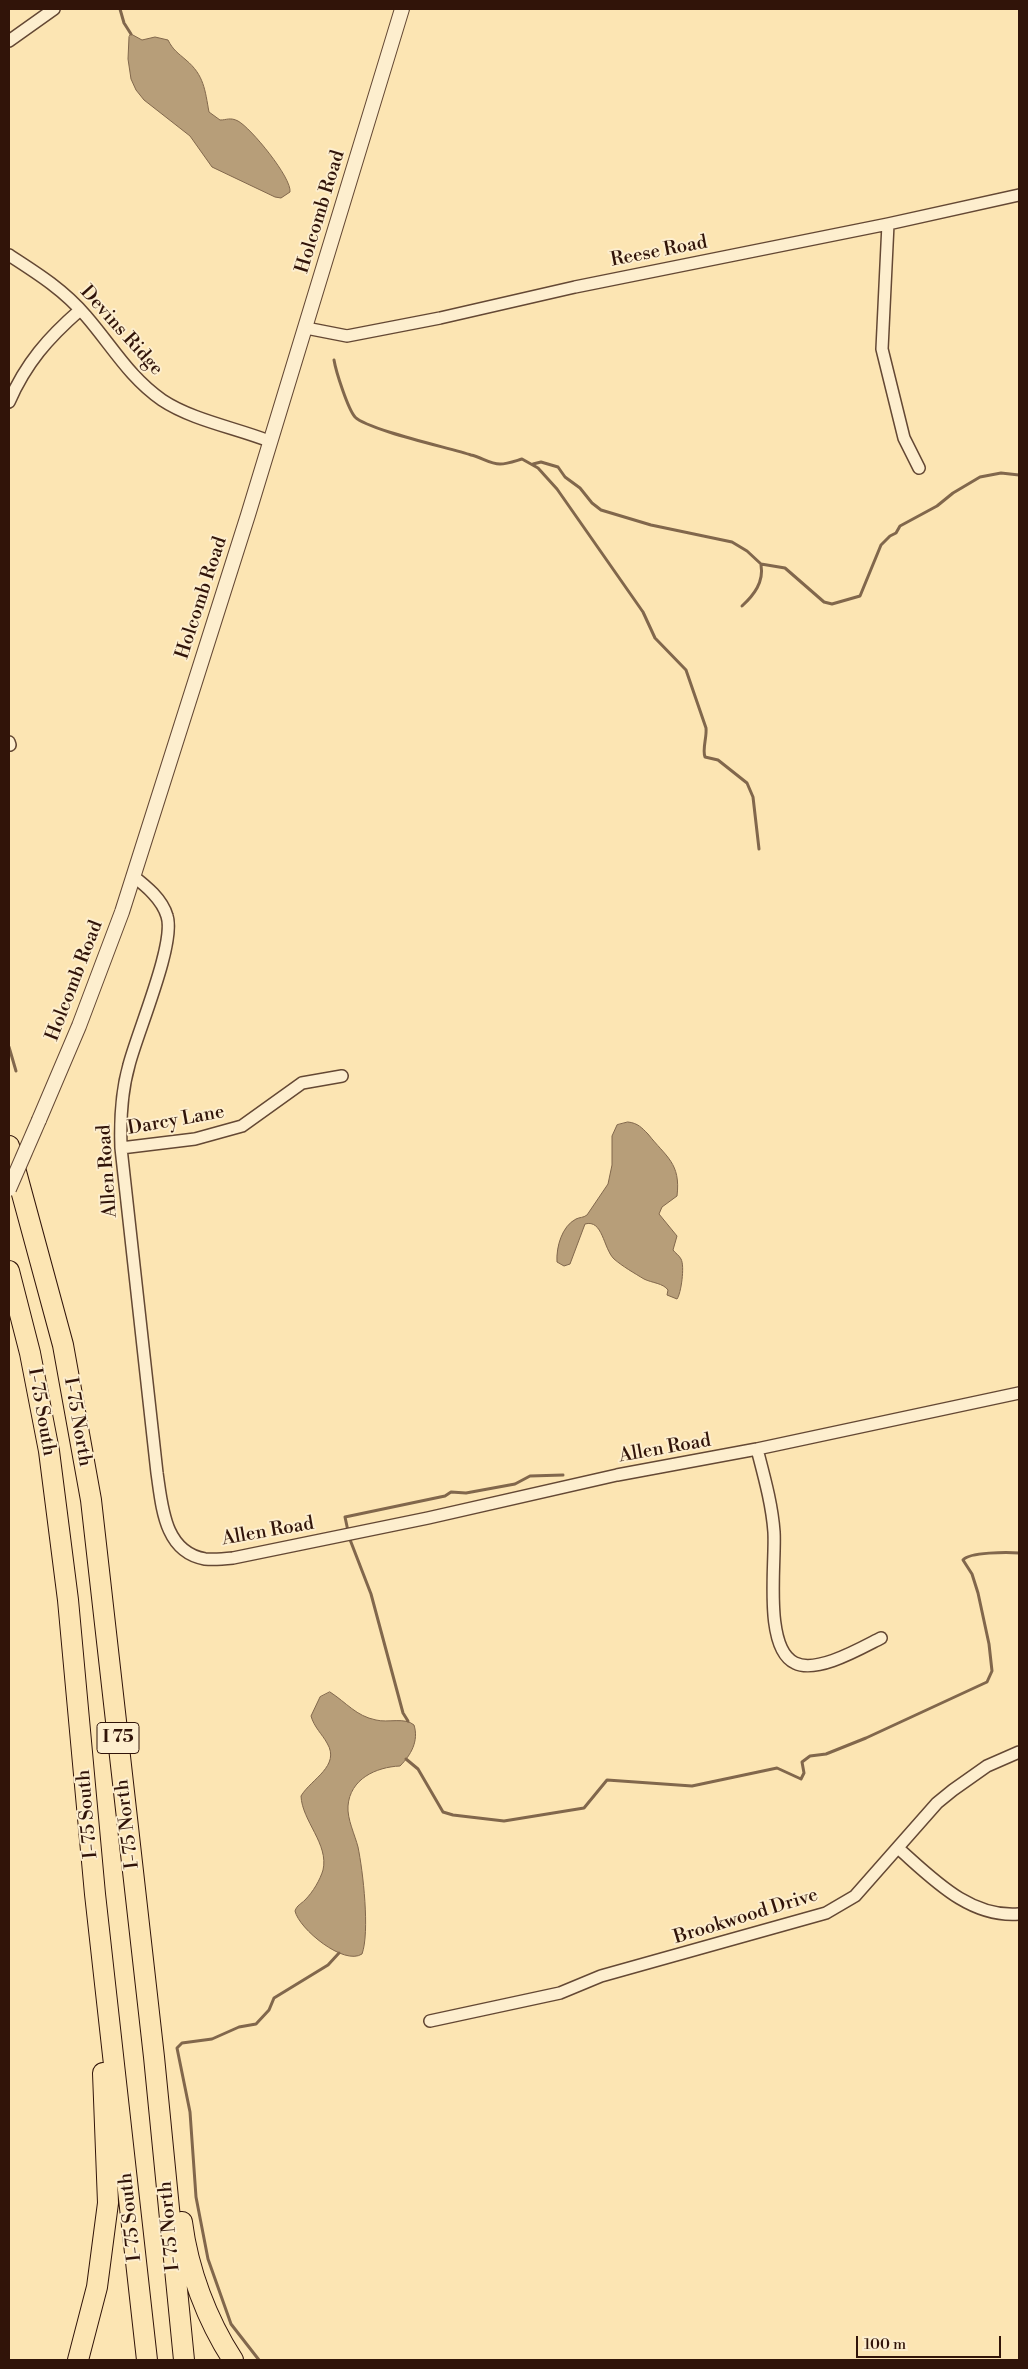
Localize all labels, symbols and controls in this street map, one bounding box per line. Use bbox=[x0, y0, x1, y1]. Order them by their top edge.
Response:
street label: Holcomb Road bbox=[291, 148, 351, 276]
street label: Reese Road bbox=[609, 231, 709, 273]
street label: Devins Ridge bbox=[75, 281, 167, 381]
street label: Holcomb Road bbox=[171, 534, 233, 662]
street label: Holcomb Road bbox=[42, 918, 108, 1044]
street label: Darcy Lane bbox=[126, 1101, 226, 1141]
street label: Allen Road bbox=[93, 1124, 123, 1218]
street label: I-75 South bbox=[22, 1366, 60, 1458]
street label: I-75 North bbox=[58, 1376, 96, 1468]
street label: Allen Road bbox=[617, 1430, 713, 1468]
street label: Allen Road bbox=[220, 1513, 316, 1551]
road number: I 75 bbox=[97, 1722, 139, 1754]
street label: I-75 South bbox=[73, 1769, 103, 1859]
street label: I-75 North bbox=[111, 1778, 145, 1870]
street label: Brookwood Drive bbox=[671, 1884, 821, 1950]
street label: I-75 South bbox=[115, 2172, 147, 2262]
street label: I-75 North bbox=[155, 2180, 185, 2272]
scale bar bbox=[858, 2326, 1003, 2358]
text: 100 m bbox=[864, 2335, 906, 2354]

